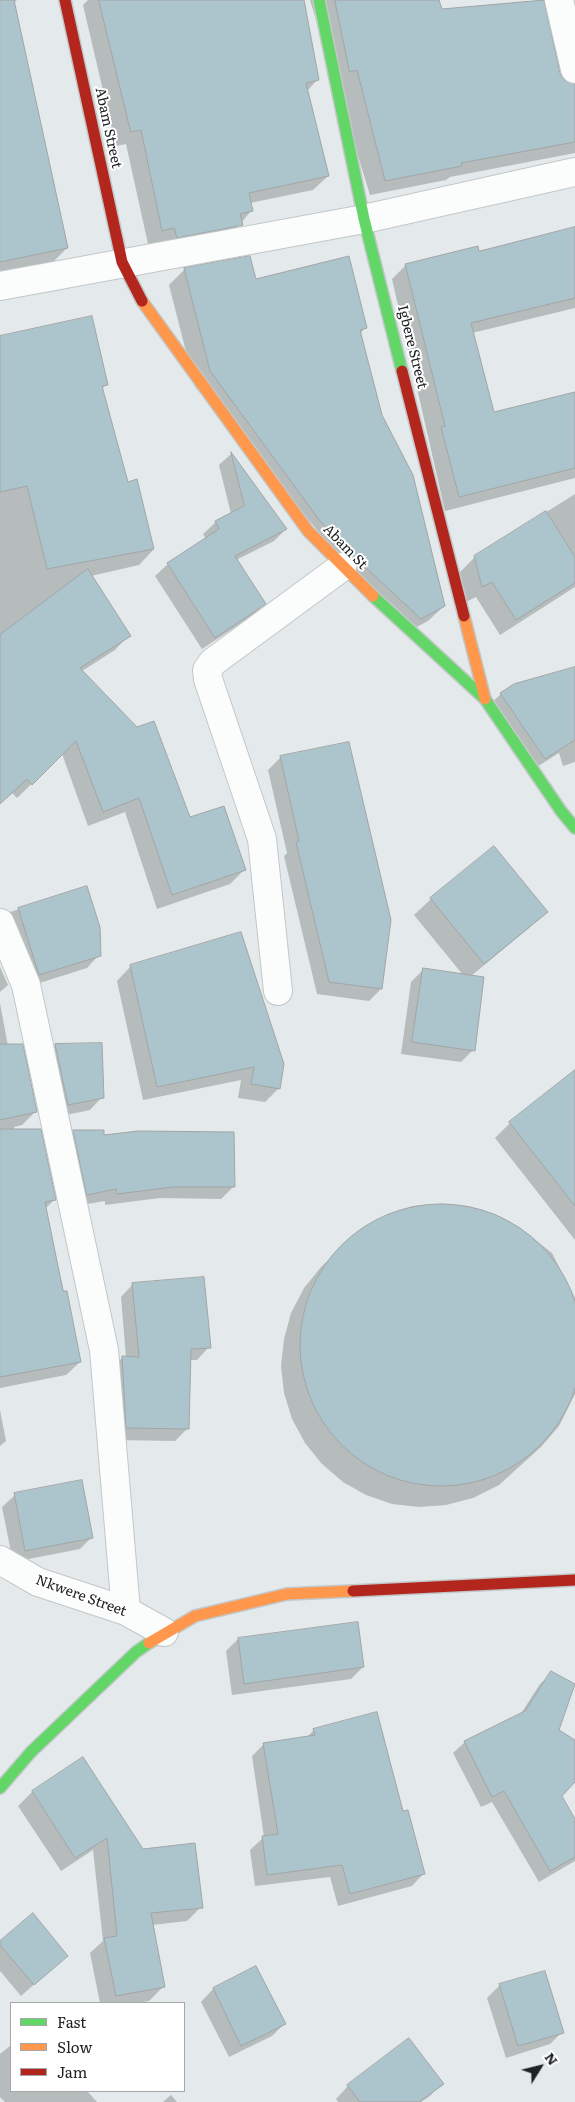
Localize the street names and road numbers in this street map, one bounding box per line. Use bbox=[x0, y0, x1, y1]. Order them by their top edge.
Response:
street label: Abam Street bbox=[91, 86, 125, 170]
street label: Igbere Street bbox=[394, 303, 430, 391]
street label: Abam St bbox=[319, 521, 371, 573]
street label: Nkwere Street bbox=[33, 1572, 129, 1620]

